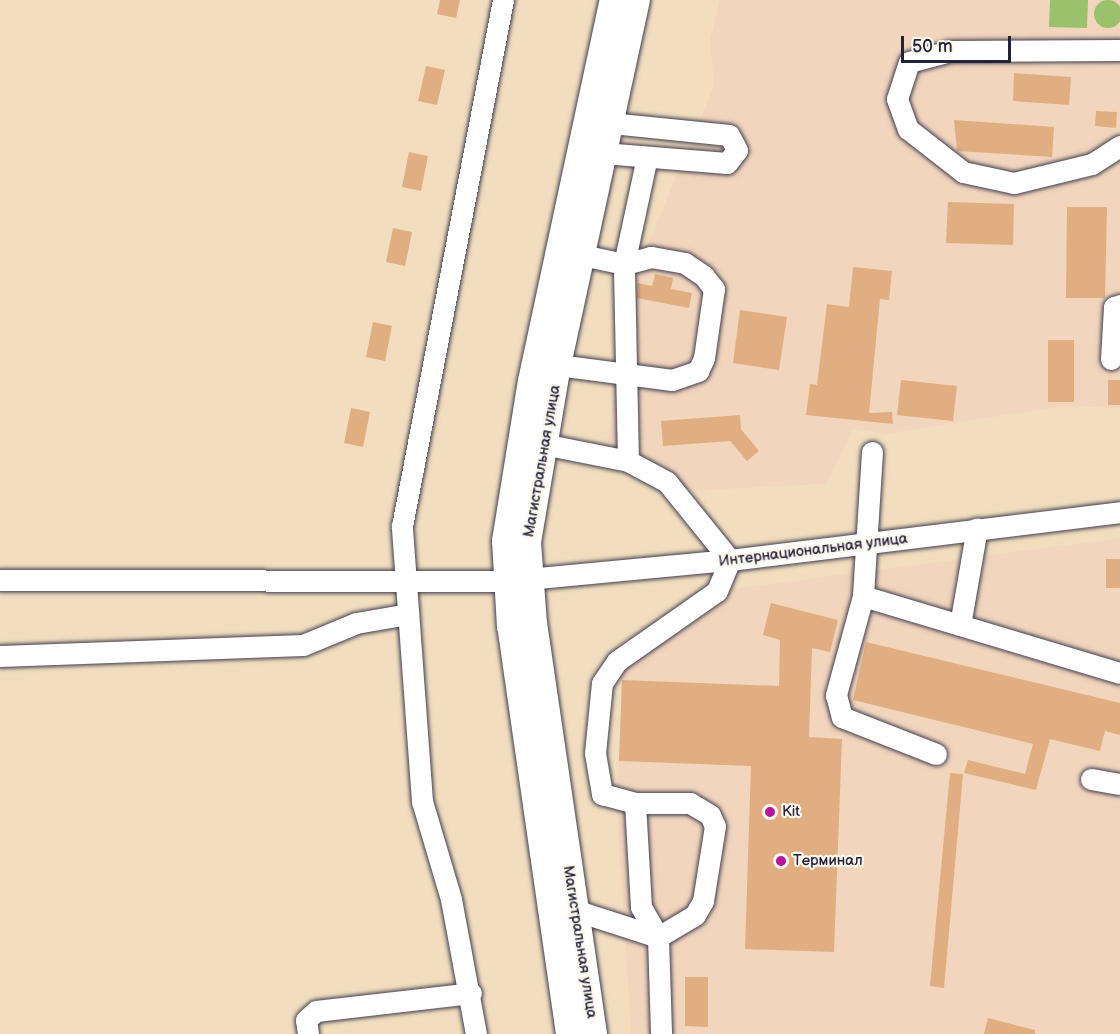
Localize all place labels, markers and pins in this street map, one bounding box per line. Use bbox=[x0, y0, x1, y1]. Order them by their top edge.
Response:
place label: Kit bbox=[782, 803, 800, 821]
marker: Kit bbox=[763, 805, 777, 819]
place label: Терминал bbox=[793, 852, 863, 870]
marker: Терминал bbox=[774, 854, 788, 868]

